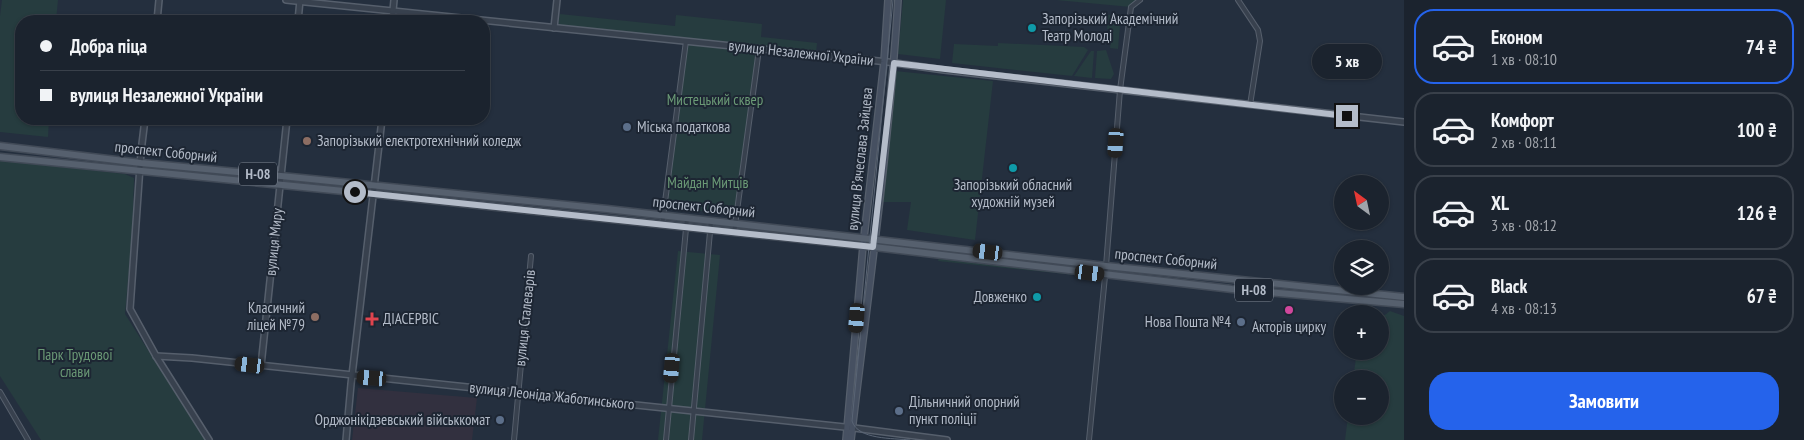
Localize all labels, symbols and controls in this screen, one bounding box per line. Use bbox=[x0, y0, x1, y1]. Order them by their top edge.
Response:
place label: Запорізький Академічний Театр Молоді bbox=[1042, 9, 1178, 45]
marker: Запорізький Академічний Театр Молоді bbox=[1026, 22, 1038, 34]
icon: car bbox=[1431, 24, 1476, 69]
text: Економ bbox=[1491, 25, 1543, 49]
text: Добра піца bbox=[70, 34, 147, 58]
street label: вулиця Незалежної України bbox=[728, 35, 875, 70]
text: 74 ₴ bbox=[1746, 35, 1777, 59]
callout: 5 хв bbox=[1312, 44, 1382, 78]
text: 1 хв · 08:10 bbox=[1491, 49, 1557, 69]
text: 5 хв bbox=[1335, 51, 1359, 71]
text: вулиця Незалежної України bbox=[70, 83, 263, 107]
street label: вулиця Вʼячеслава Зайцева bbox=[843, 87, 876, 231]
park label: Мистецький сквер bbox=[667, 90, 763, 109]
route end bbox=[1336, 105, 1358, 127]
icon: car bbox=[1431, 107, 1476, 152]
text: Комфорт bbox=[1491, 108, 1554, 132]
place label: Міська податкова bbox=[637, 117, 730, 136]
text: 100 ₴ bbox=[1737, 118, 1777, 142]
marker: Міська податкова bbox=[621, 121, 633, 133]
car bbox=[1107, 128, 1124, 158]
place label: Запорізький електротехнічний коледж bbox=[317, 131, 522, 150]
text: 2 хв · 08:11 bbox=[1491, 132, 1557, 152]
marker: Запорізький електротехнічний коледж bbox=[301, 135, 313, 147]
street label: проспект Соборний bbox=[114, 137, 218, 166]
road number: Н-08 bbox=[239, 162, 277, 185]
marker: Запорізький обласний художній музей bbox=[1007, 162, 1019, 174]
park label: Майдан Митців bbox=[667, 173, 749, 192]
place label: Запорізький обласний художній музей bbox=[954, 175, 1072, 211]
north arrow bbox=[1334, 175, 1389, 230]
map controls bbox=[1334, 175, 1389, 425]
route start bbox=[344, 181, 366, 203]
icon: car bbox=[1431, 190, 1476, 235]
text: XL bbox=[1491, 191, 1509, 215]
street label: проспект Соборний bbox=[652, 192, 756, 221]
text: 126 ₴ bbox=[1737, 201, 1777, 225]
street label: вулиця Миру bbox=[261, 207, 287, 277]
text: 3 хв · 08:12 bbox=[1491, 215, 1557, 235]
button: layers bbox=[1334, 240, 1389, 295]
car bbox=[972, 243, 1003, 261]
street label: проспект Соборний bbox=[1114, 244, 1218, 273]
car bbox=[1074, 264, 1105, 282]
street label: вулиця Сталеварів bbox=[510, 269, 539, 367]
icon: car bbox=[1431, 273, 1476, 318]
text: Black bbox=[1491, 274, 1527, 298]
road number: Н-08 bbox=[1235, 278, 1273, 302]
text: 67 ₴ bbox=[1747, 284, 1777, 308]
place label: Довженко bbox=[974, 287, 1027, 306]
marker: Довженко bbox=[1031, 291, 1043, 303]
place label: Класичний ліцей №79 bbox=[246, 298, 305, 334]
text: 4 хв · 08:13 bbox=[1491, 298, 1557, 318]
car bbox=[848, 302, 865, 334]
marker: Акторів цирку bbox=[1283, 304, 1295, 316]
button: + bbox=[1334, 305, 1389, 360]
place label: ДІАСЕРВІС bbox=[383, 309, 439, 328]
marker: Класичний ліцей №79 bbox=[309, 311, 321, 323]
marker: ДІАСЕРВІС bbox=[365, 312, 379, 326]
place label: Нова Пошта №4 bbox=[1145, 312, 1231, 331]
marker: Нова Пошта №4 bbox=[1235, 316, 1247, 328]
place label: Акторів цирку bbox=[1252, 317, 1326, 336]
park label: Парк Трудової слави bbox=[37, 345, 113, 381]
car bbox=[663, 352, 680, 384]
car bbox=[234, 356, 265, 374]
car bbox=[356, 369, 387, 387]
button: − bbox=[1334, 370, 1389, 425]
button: Замовити bbox=[1429, 372, 1779, 430]
street label: вулиця Леоніда Жаботинського bbox=[469, 377, 635, 414]
place label: Дільничний опорний пункт поліції bbox=[909, 392, 1020, 428]
marker: Дільничний опорний пункт поліції bbox=[893, 405, 905, 417]
place label: Орджонікідзевський військкомат bbox=[315, 410, 490, 429]
marker: Орджонікідзевський військкомат bbox=[494, 414, 506, 426]

